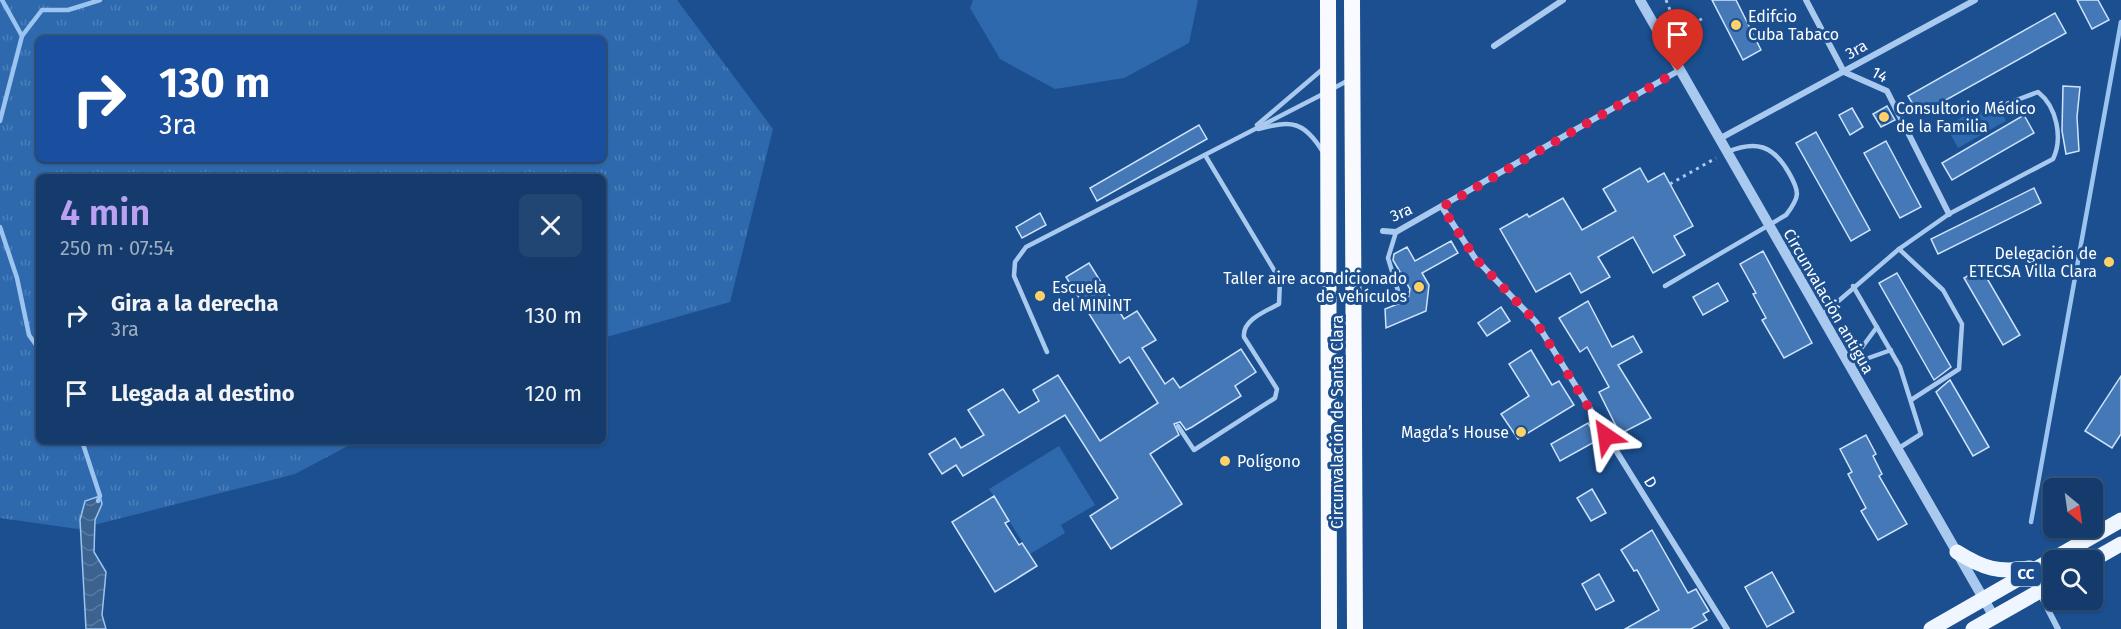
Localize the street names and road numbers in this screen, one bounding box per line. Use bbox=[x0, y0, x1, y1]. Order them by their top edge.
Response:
street label: 3ra bbox=[1842, 36, 1871, 63]
street label: 14 bbox=[1868, 62, 1891, 87]
street label: 3ra bbox=[1387, 199, 1415, 226]
street label: Circunvalación antigua bbox=[1779, 225, 1878, 377]
street label: Circunvalación de Santa Clara bbox=[1328, 315, 1347, 529]
street label: D bbox=[1640, 473, 1661, 492]
road number: CC bbox=[2011, 562, 2041, 586]

